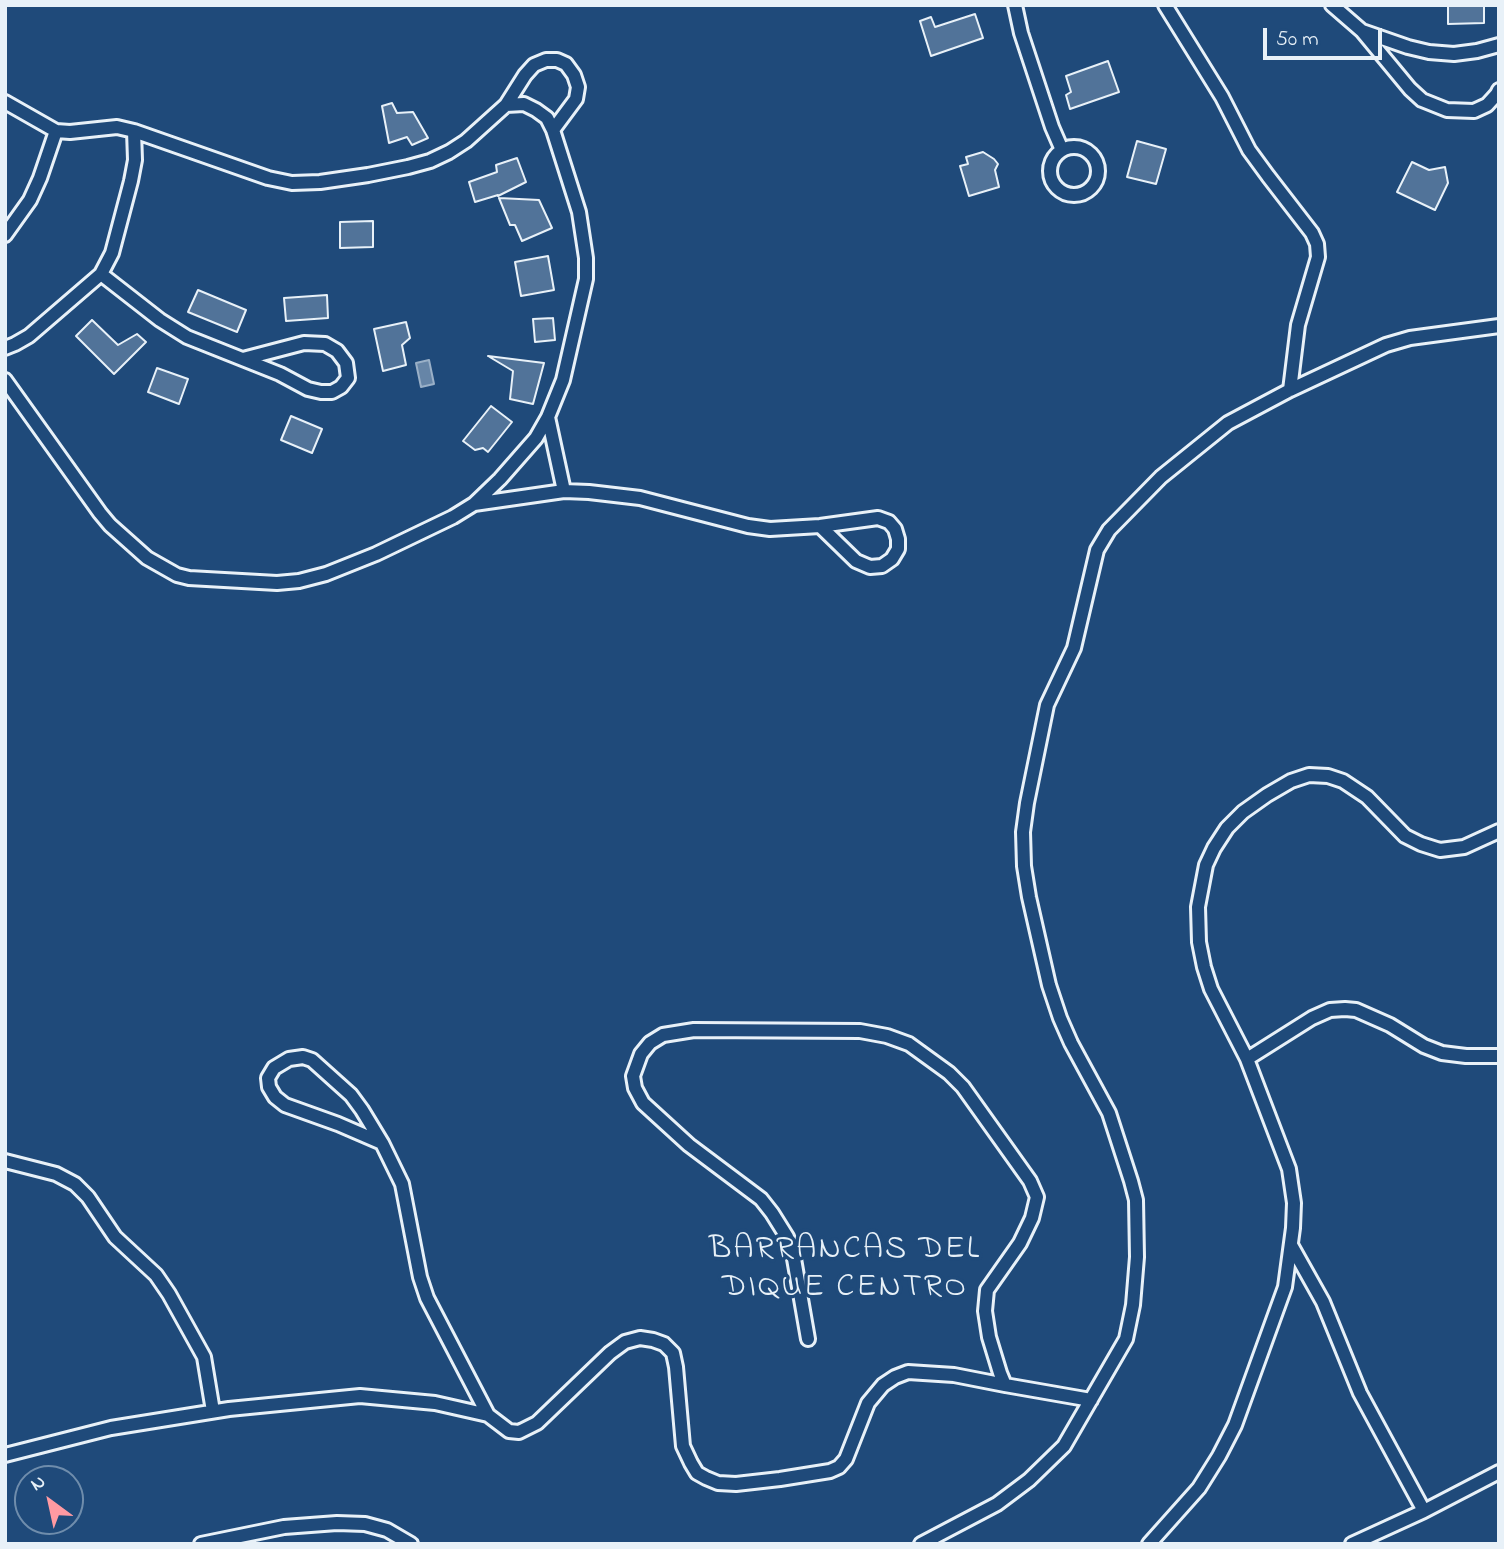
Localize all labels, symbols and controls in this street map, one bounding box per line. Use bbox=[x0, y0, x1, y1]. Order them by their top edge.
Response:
scale bar bbox=[1266, 14, 1385, 58]
text: 50 m bbox=[1276, 25, 1319, 55]
district label: BARRANCAS DEL DIQUE CENTRO bbox=[711, 1232, 979, 1310]
north arrow bbox=[14, 1465, 84, 1535]
text: N bbox=[26, 1469, 51, 1498]

